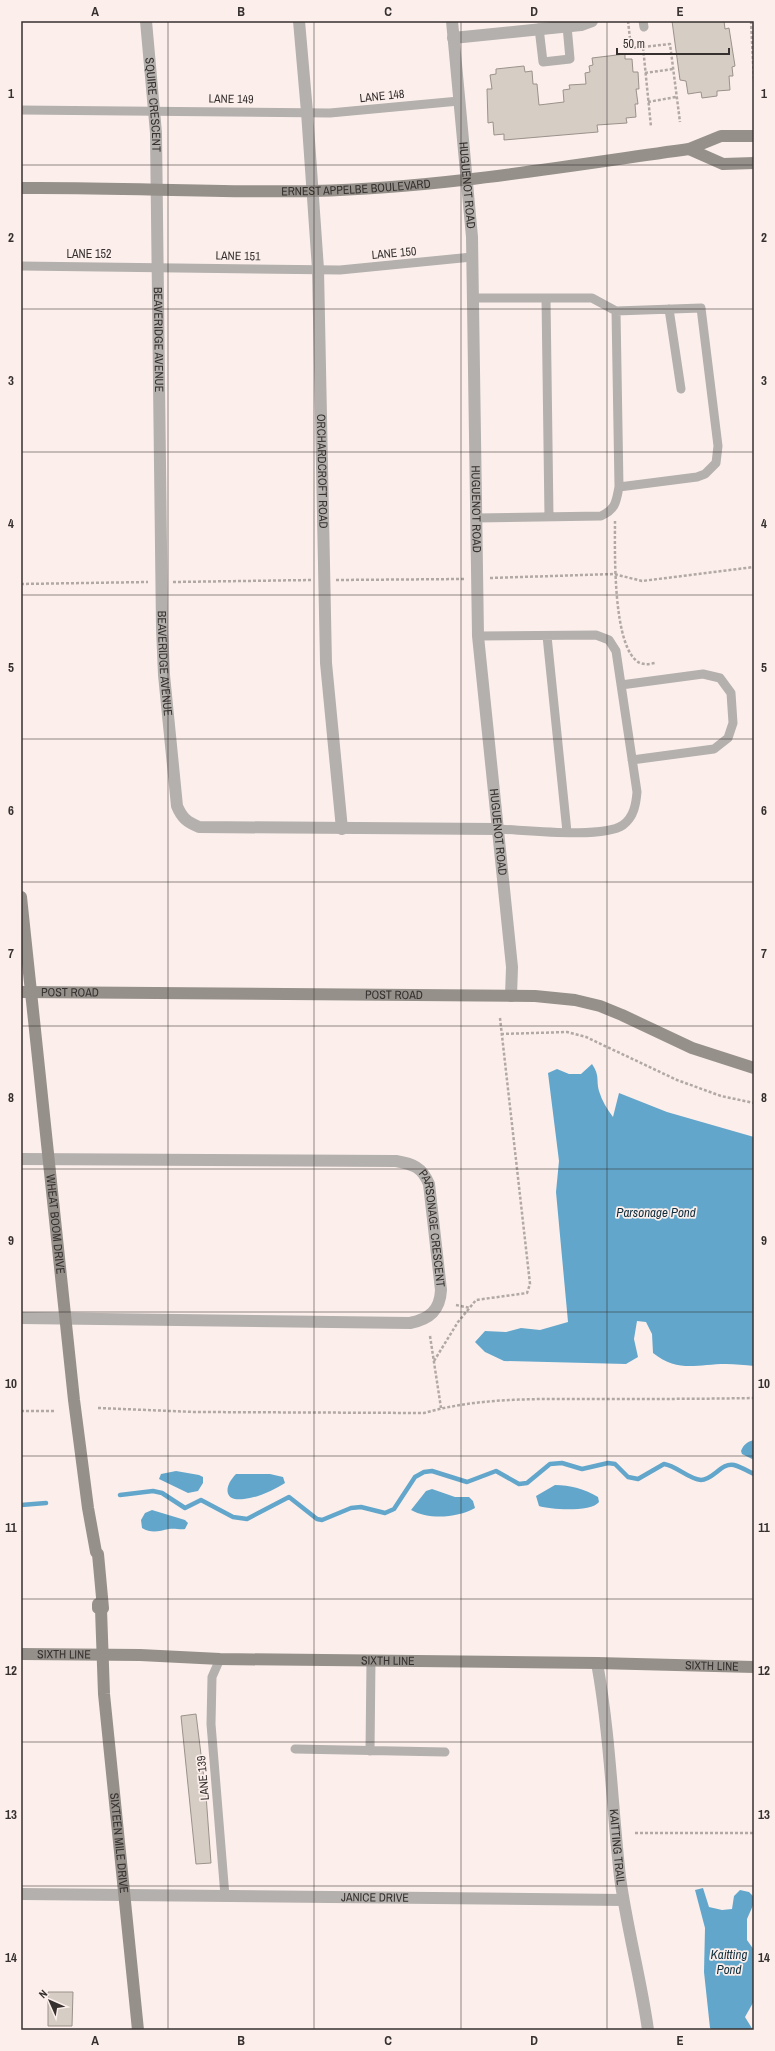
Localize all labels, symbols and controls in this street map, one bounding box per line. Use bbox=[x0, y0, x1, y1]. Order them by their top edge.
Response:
text: A bbox=[91, 3, 99, 20]
text: B bbox=[237, 3, 245, 20]
text: C bbox=[384, 3, 392, 20]
text: D bbox=[530, 3, 538, 20]
text: E bbox=[676, 3, 684, 20]
scale bar bbox=[617, 30, 729, 56]
text: 50 m bbox=[623, 36, 645, 52]
street label: SQUIRE CRESCENT bbox=[141, 57, 164, 152]
text: 1 bbox=[8, 85, 14, 102]
text: 1 bbox=[761, 85, 767, 102]
street label: LANE 148 bbox=[359, 86, 405, 106]
street label: LANE 149 bbox=[208, 91, 254, 107]
street label: HUGUENOT ROAD bbox=[455, 141, 479, 230]
street label: ERNEST APPELBE BOULEVARD bbox=[281, 176, 431, 199]
text: 2 bbox=[8, 229, 14, 246]
text: 2 bbox=[761, 229, 767, 246]
street label: LANE 150 bbox=[371, 243, 417, 263]
street label: LANE 152 bbox=[67, 246, 111, 262]
street label: LANE 151 bbox=[215, 248, 261, 264]
street label: BEAVERIDGE AVENUE bbox=[150, 287, 167, 392]
text: 3 bbox=[8, 372, 14, 389]
text: 3 bbox=[761, 372, 767, 389]
street label: ORCHARDCROFT ROAD bbox=[313, 414, 331, 529]
street label: HUGUENOT ROAD bbox=[467, 465, 485, 553]
text: 4 bbox=[8, 515, 14, 532]
text: 4 bbox=[761, 515, 767, 532]
street label: BEAVERIDGE AVENUE bbox=[154, 611, 176, 717]
text: 5 bbox=[8, 659, 14, 676]
text: 5 bbox=[761, 659, 767, 676]
street label: HUGUENOT ROAD bbox=[486, 788, 511, 876]
text: 6 bbox=[8, 802, 14, 819]
text: 6 bbox=[761, 802, 767, 819]
text: 7 bbox=[8, 945, 14, 962]
text: 7 bbox=[761, 945, 767, 962]
street label: POST ROAD bbox=[41, 984, 99, 1001]
street label: POST ROAD bbox=[365, 987, 423, 1003]
text: 8 bbox=[8, 1089, 14, 1106]
text: 8 bbox=[761, 1089, 767, 1106]
street label: PARSONAGE CRESCENT bbox=[415, 1166, 449, 1288]
street label: WHEAT BOOM DRIVE bbox=[42, 1173, 69, 1275]
water label: Parsonage Pond bbox=[616, 1204, 696, 1221]
text: 9 bbox=[8, 1232, 14, 1249]
text: 9 bbox=[761, 1232, 767, 1249]
text: 10 bbox=[5, 1375, 17, 1392]
text: 10 bbox=[758, 1375, 770, 1392]
text: 11 bbox=[5, 1519, 17, 1536]
text: 11 bbox=[758, 1519, 770, 1536]
street label: SIXTH LINE bbox=[37, 1646, 91, 1663]
street label: SIXTH LINE bbox=[361, 1652, 415, 1669]
street label: SIXTH LINE bbox=[685, 1657, 739, 1675]
text: 12 bbox=[5, 1662, 17, 1679]
text: 12 bbox=[758, 1662, 770, 1679]
street label: LANE 139 bbox=[193, 1755, 213, 1801]
street label: SIXTEEN MILE DRIVE bbox=[106, 1792, 132, 1894]
text: 13 bbox=[5, 1806, 17, 1823]
text: 13 bbox=[758, 1806, 770, 1823]
street label: KAITTING TRAIL bbox=[606, 1808, 629, 1886]
street label: JANICE DRIVE bbox=[341, 1889, 409, 1906]
water label: Kaitting Pond bbox=[711, 1946, 747, 1978]
text: 14 bbox=[5, 1949, 17, 1966]
text: 14 bbox=[758, 1949, 770, 1966]
north arrow bbox=[30, 1981, 70, 2021]
text: N bbox=[36, 1987, 50, 2001]
text: A bbox=[91, 2032, 99, 2049]
text: B bbox=[237, 2032, 245, 2049]
text: C bbox=[384, 2032, 392, 2049]
text: D bbox=[530, 2032, 538, 2049]
text: E bbox=[676, 2032, 684, 2049]

